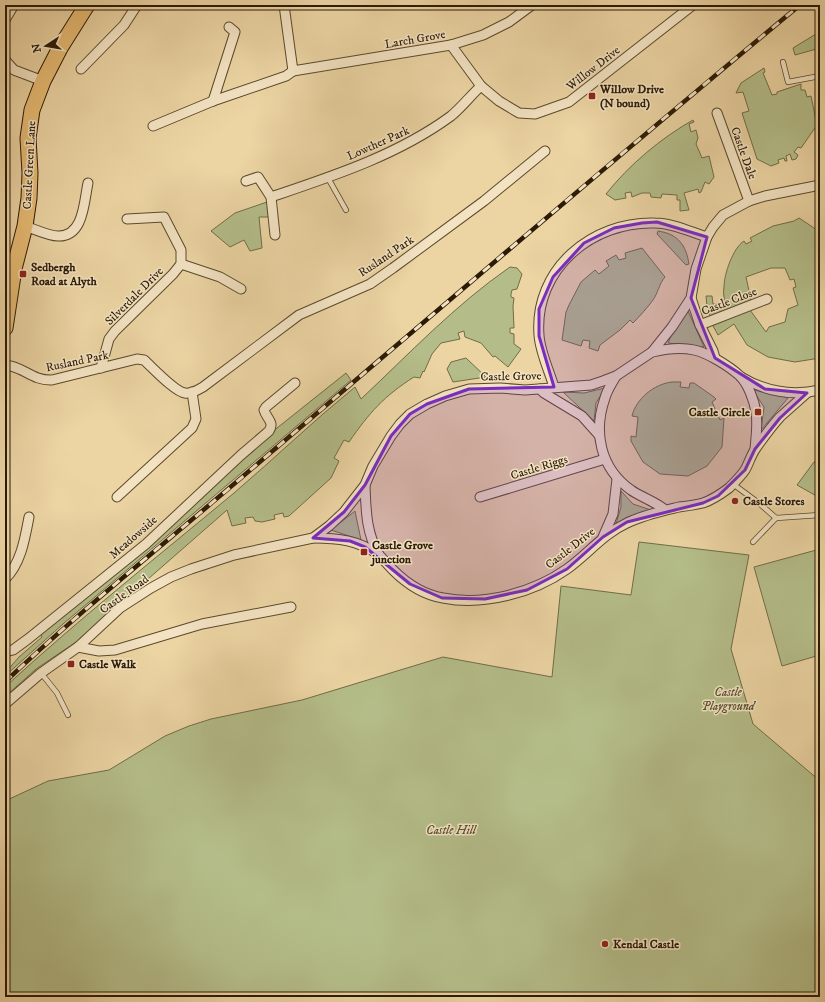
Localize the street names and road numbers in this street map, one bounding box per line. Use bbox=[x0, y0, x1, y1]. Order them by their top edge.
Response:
street label: Larch Grove bbox=[384, 27, 447, 52]
street label: Willow Drive bbox=[563, 43, 623, 95]
street label: Castle Green Lane bbox=[20, 120, 39, 210]
street label: Lowther Park bbox=[345, 123, 412, 164]
street label: Castle Dale bbox=[727, 125, 760, 181]
street label: Rusland Park bbox=[356, 232, 417, 280]
street label: Silverdale Drive bbox=[102, 264, 167, 329]
street label: Castle Close bbox=[699, 284, 759, 319]
street label: Rusland Park bbox=[44, 348, 110, 375]
street label: Castle Grove bbox=[480, 368, 542, 385]
street label: Castle Riggs bbox=[509, 452, 569, 483]
street label: Meadowside bbox=[106, 513, 160, 562]
street label: Castle Drive bbox=[543, 524, 598, 572]
street label: Castle Road bbox=[97, 572, 152, 617]

